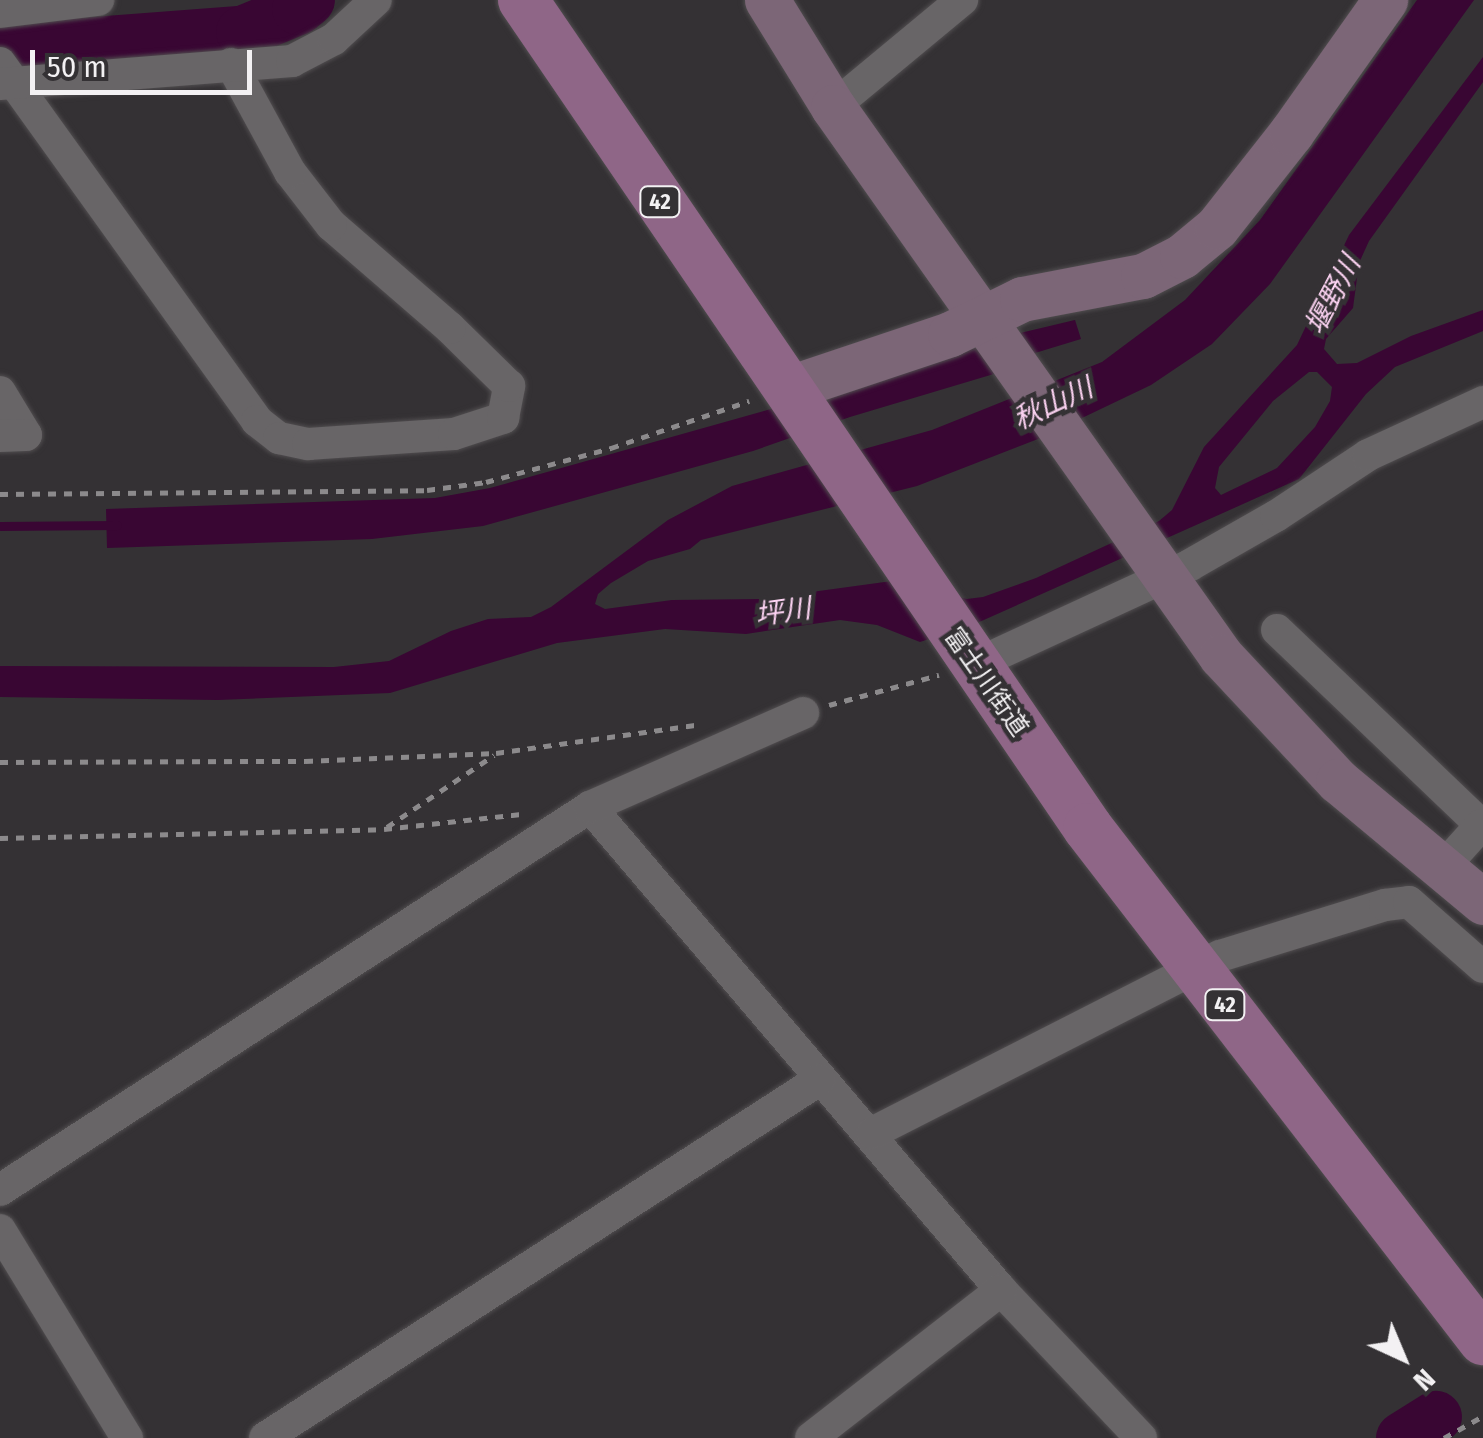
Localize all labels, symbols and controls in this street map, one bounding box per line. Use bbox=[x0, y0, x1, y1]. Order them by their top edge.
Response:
scale bar bbox=[35, 30, 258, 92]
text: 50 m bbox=[47, 49, 107, 85]
road number: 42 bbox=[638, 185, 682, 219]
water label: 堰野川 bbox=[1298, 250, 1368, 340]
water label: 秋山川 bbox=[1008, 371, 1098, 437]
water label: 坪川 bbox=[753, 591, 813, 633]
street label: 富士川街道 bbox=[938, 622, 1034, 742]
road number: 42 bbox=[1202, 988, 1248, 1022]
north arrow bbox=[1353, 1308, 1453, 1408]
text: N bbox=[1407, 1362, 1442, 1398]

